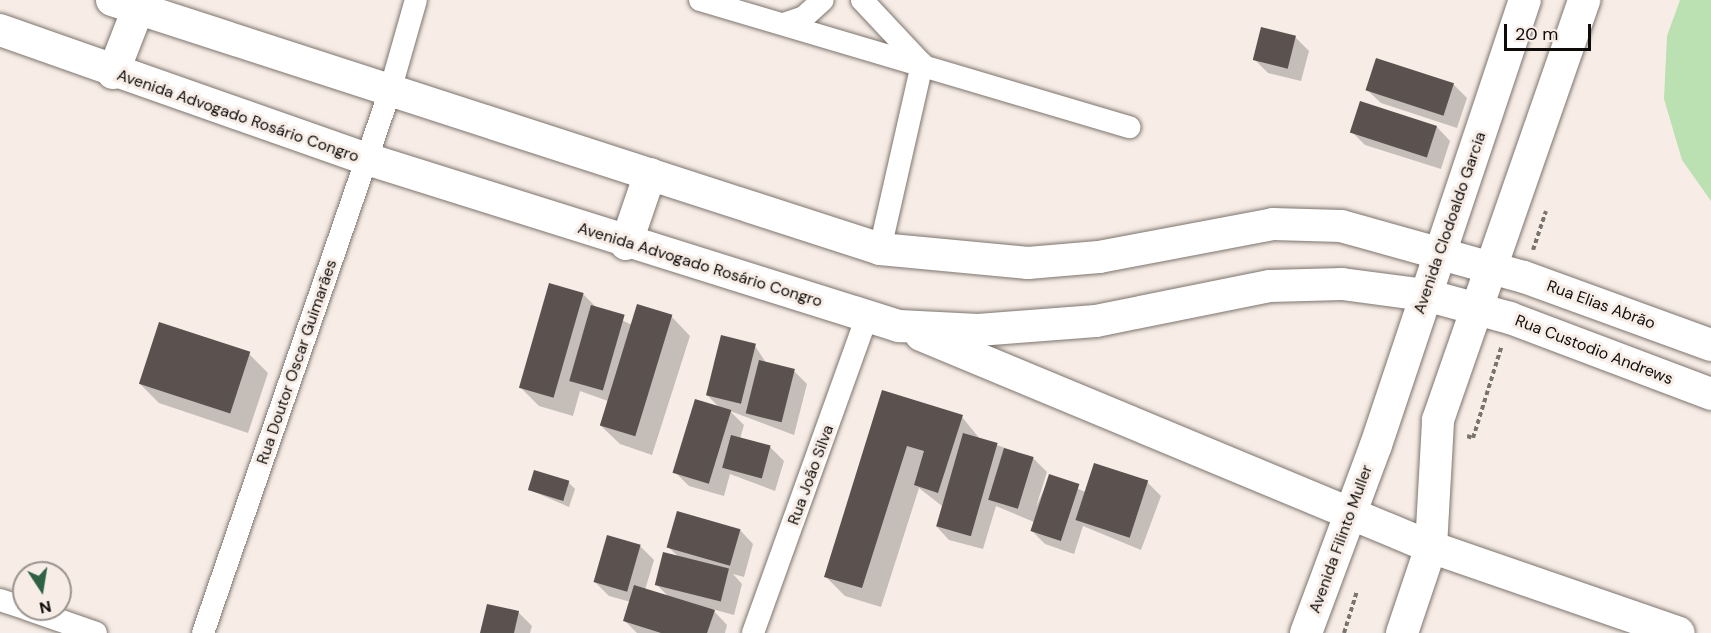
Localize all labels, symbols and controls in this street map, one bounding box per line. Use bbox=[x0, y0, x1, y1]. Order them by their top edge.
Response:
scale bar bbox=[1507, 12, 1594, 50]
text: 20 m bbox=[1515, 22, 1558, 46]
street label: Avenida Advogado Rosário Congro bbox=[114, 65, 362, 167]
street label: Avenida Clodoaldo Garcia bbox=[1410, 129, 1490, 317]
street label: Avenida Advogado Rosário Congro bbox=[575, 219, 825, 311]
street label: Rua Doutor Oscar Guimarães bbox=[253, 257, 341, 467]
street label: Rua Elias Abrão bbox=[1544, 277, 1658, 333]
street label: Rua Custodio Andrews bbox=[1512, 311, 1676, 389]
street label: Rua João Silva bbox=[784, 422, 838, 528]
street label: Avenida Filinto Muller bbox=[1305, 462, 1377, 616]
north arrow bbox=[12, 561, 72, 621]
text: N bbox=[38, 596, 53, 619]

